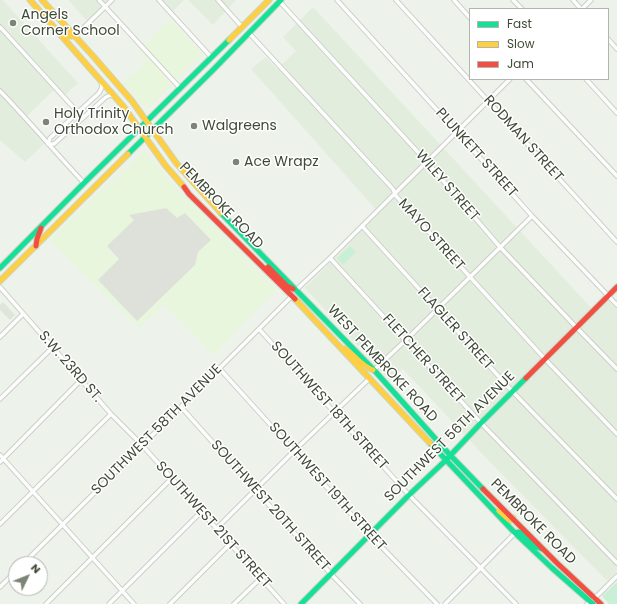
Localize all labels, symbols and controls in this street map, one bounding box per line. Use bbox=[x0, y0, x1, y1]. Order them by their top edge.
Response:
place label: Angels Corner School bbox=[21, 7, 120, 40]
legend bbox=[469, 8, 609, 80]
text: Fast bbox=[507, 15, 532, 32]
marker: Angels Corner School bbox=[8, 18, 18, 28]
text: Slow bbox=[507, 35, 535, 52]
text: Jam bbox=[507, 55, 534, 72]
street label: RODMAN STREET bbox=[480, 92, 566, 186]
street label: PLUNKETT STREET bbox=[432, 105, 520, 201]
place label: Holy Trinity Orthodox Church bbox=[54, 106, 174, 138]
marker: Holy Trinity Orthodox Church bbox=[41, 117, 51, 127]
place label: Walgreens bbox=[202, 118, 277, 134]
marker: Walgreens bbox=[189, 121, 199, 131]
street label: WILEY STREET bbox=[412, 147, 482, 225]
place label: Ace Wrapz bbox=[244, 154, 319, 170]
marker: Ace Wrapz bbox=[231, 157, 241, 167]
street label: PEMBROKE ROAD bbox=[176, 159, 266, 253]
street label: MAYO STREET bbox=[394, 196, 468, 274]
street label: FLAGLER STREET bbox=[414, 284, 496, 374]
street label: WEST PEMBROKE ROAD bbox=[323, 302, 441, 426]
street label: FLETCHER STREET bbox=[379, 311, 467, 407]
street label: S.W. 23RD ST. bbox=[35, 328, 105, 406]
street label: SOUTHWEST 18TH STREET bbox=[267, 338, 391, 474]
street label: SOUTHWEST 58TH AVENUE bbox=[88, 361, 226, 499]
street label: SOUTHWEST 56TH AVENUE bbox=[381, 368, 519, 506]
street label: SOUTHWEST 19TH STREET bbox=[265, 419, 389, 555]
street label: SOUTHWEST 20TH STREET bbox=[207, 437, 333, 575]
street label: SOUTHWEST 21ST STREET bbox=[152, 458, 274, 592]
street label: PEMBROKE ROAD bbox=[487, 476, 579, 568]
north arrow bbox=[8, 556, 48, 596]
text: N bbox=[27, 560, 45, 577]

